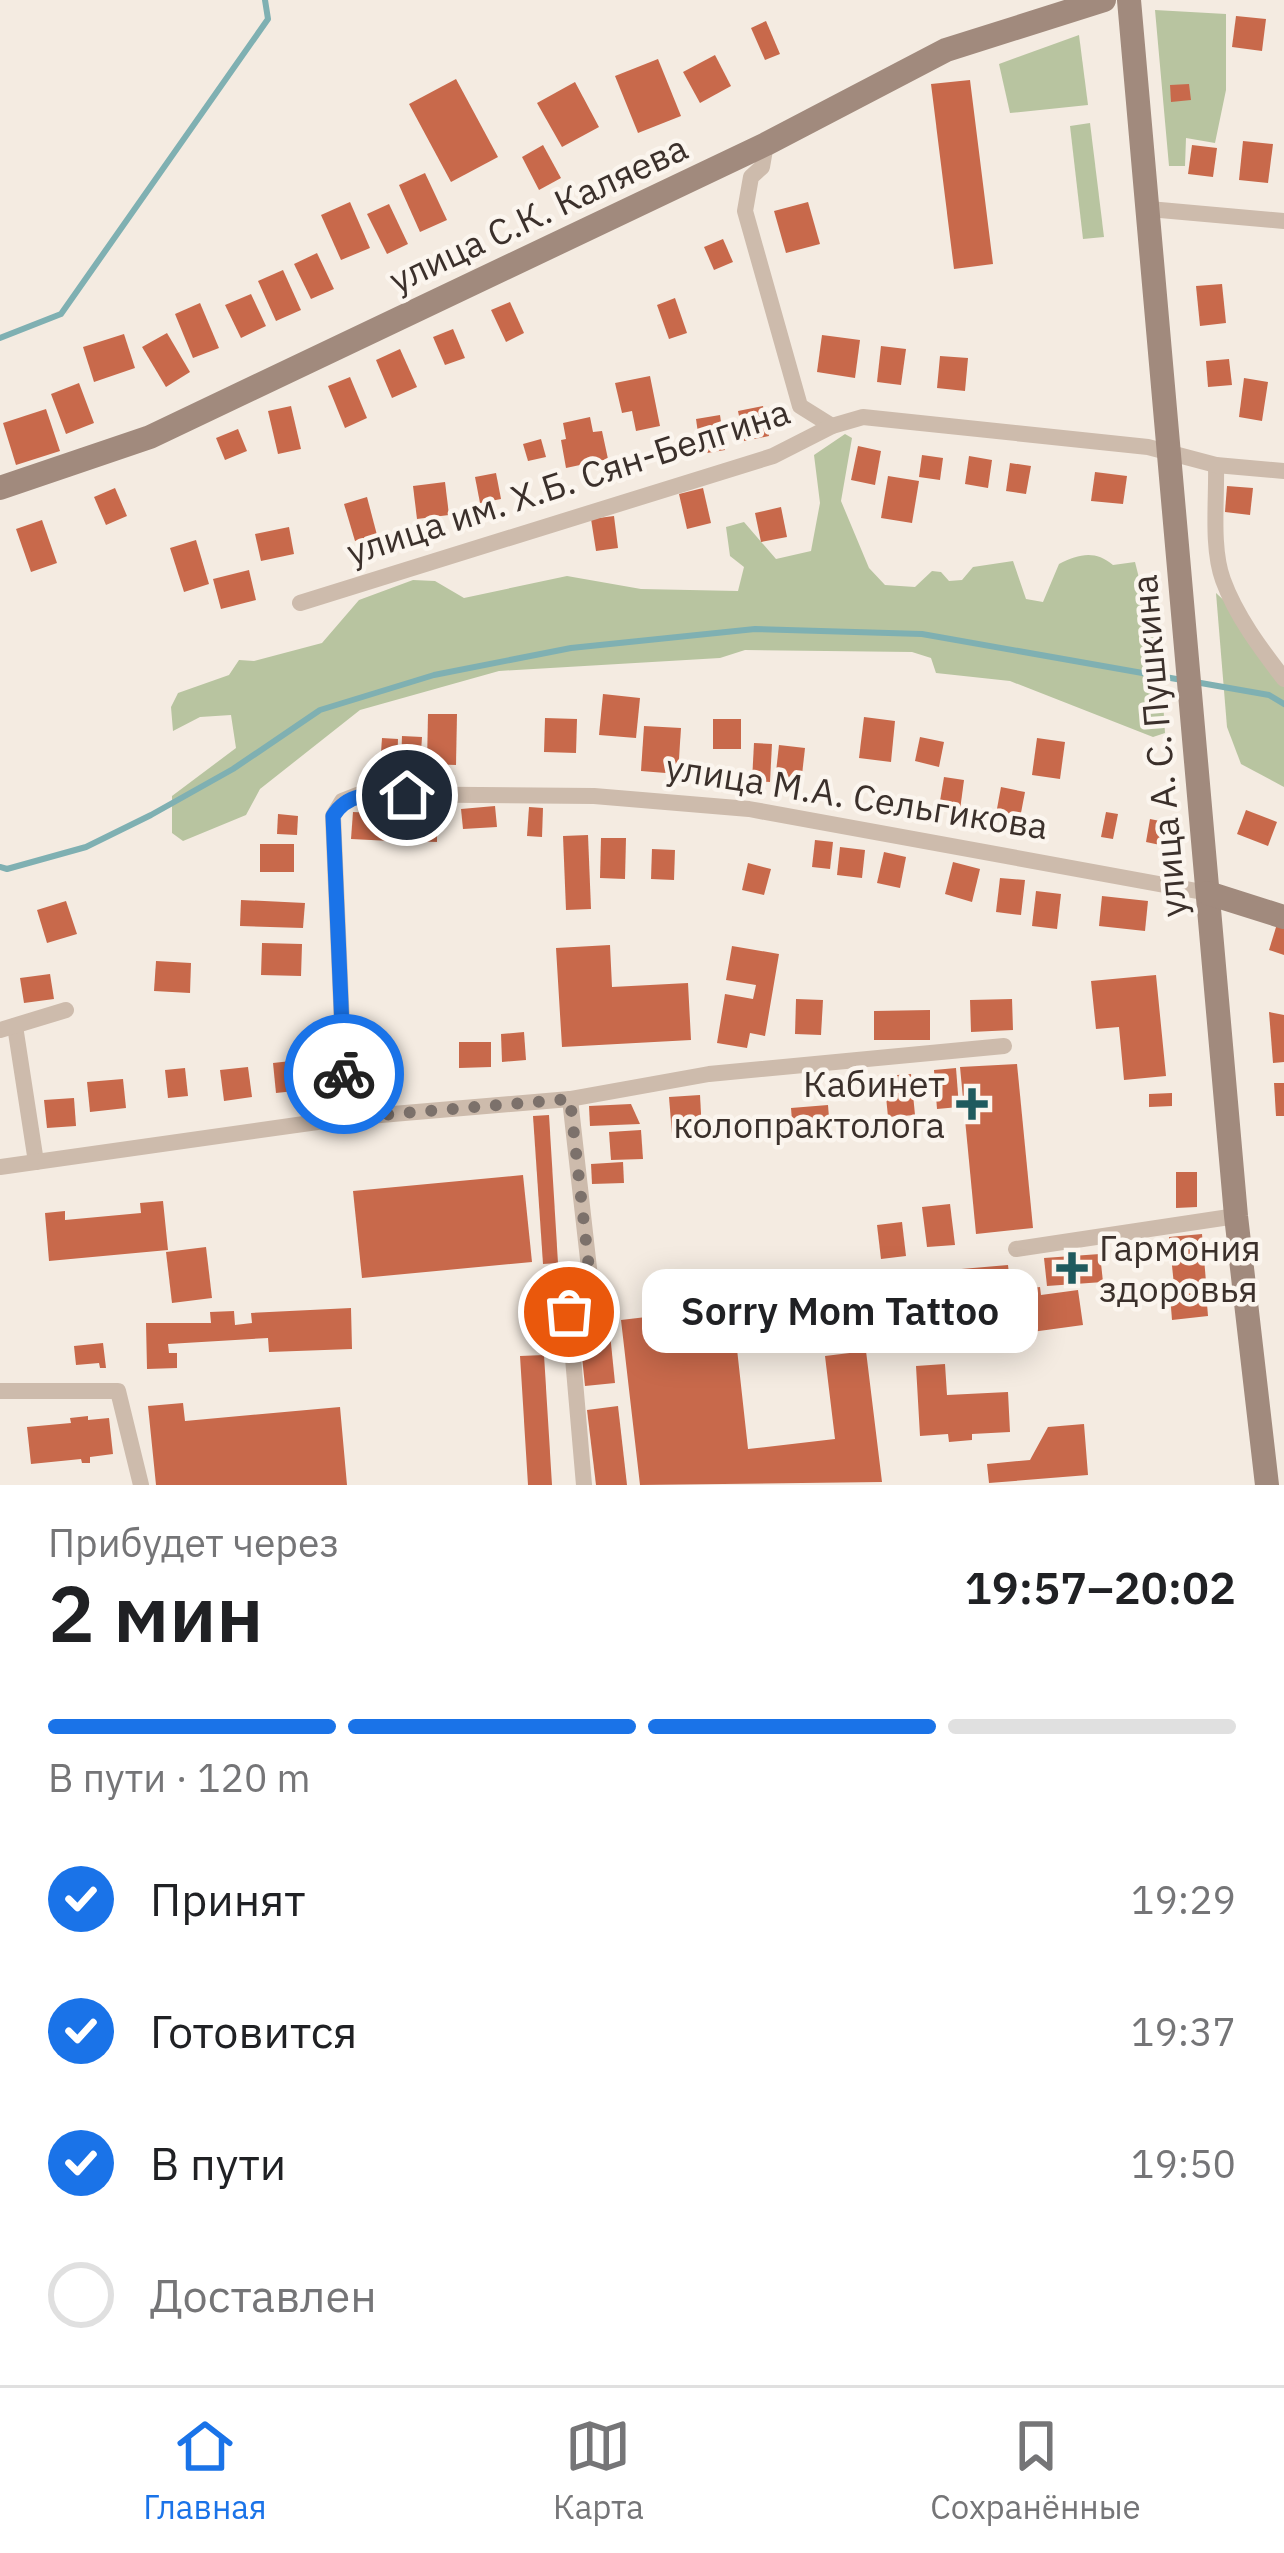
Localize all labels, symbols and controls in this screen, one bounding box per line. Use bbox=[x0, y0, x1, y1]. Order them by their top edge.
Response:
street label: улица С.К. Каляева bbox=[381, 123, 695, 303]
street label: улица им. Х.Б. Сян-Белгина bbox=[341, 387, 795, 575]
street label: улица А. С. Пушкина bbox=[1120, 573, 1196, 919]
street label: улица М.А. Сельгикова bbox=[663, 743, 1051, 849]
pin bbox=[356, 744, 458, 846]
icon: home bbox=[374, 762, 440, 828]
courier bbox=[284, 1014, 404, 1134]
icon: bike bbox=[311, 1041, 377, 1107]
place label: Кабинет колопрактолога bbox=[673, 1060, 945, 1148]
marker: Кабинет колопрактолога bbox=[956, 1088, 988, 1120]
place label: Гармония здоровья bbox=[1099, 1224, 1261, 1312]
marker: Гармония здоровья bbox=[1056, 1252, 1088, 1284]
pin bbox=[518, 1261, 620, 1363]
callout: Sorry Mom Tattoo bbox=[641, 1270, 1037, 1354]
icon: bag bbox=[536, 1279, 602, 1345]
text: Sorry Mom Tattoo bbox=[681, 1285, 999, 1336]
text: Прибудет через bbox=[48, 1517, 339, 1568]
text: 19:57–20:02 bbox=[965, 1558, 1236, 1616]
text: 2 мин bbox=[48, 1562, 264, 1663]
text: В пути · 120 m bbox=[48, 1752, 311, 1803]
icon: check bbox=[48, 1866, 114, 1932]
text: Принят bbox=[150, 1870, 306, 1928]
text: 19:29 bbox=[1131, 1874, 1236, 1925]
icon: check bbox=[48, 1998, 114, 2064]
text: Готовится bbox=[150, 2002, 357, 2060]
text: 19:37 bbox=[1131, 2006, 1236, 2057]
icon: check bbox=[48, 2130, 114, 2196]
text: В пути bbox=[150, 2134, 286, 2192]
text: 19:50 bbox=[1131, 2138, 1236, 2189]
text: Доставлен bbox=[150, 2266, 377, 2324]
tab: Главная bbox=[143, 2413, 267, 2528]
tab: Карта bbox=[553, 2413, 644, 2528]
tab: Сохранённые bbox=[930, 2413, 1141, 2528]

